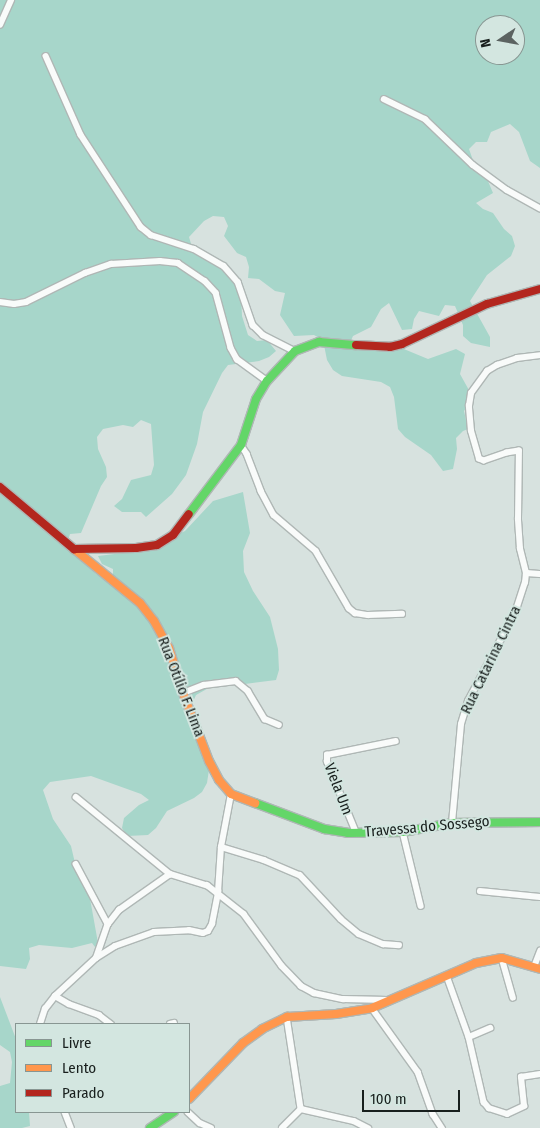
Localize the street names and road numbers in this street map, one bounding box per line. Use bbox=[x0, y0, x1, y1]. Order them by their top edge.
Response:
street label: Rua Catarina Cintra bbox=[457, 603, 525, 717]
street label: Rua Otílio F. Lima bbox=[154, 634, 208, 740]
street label: Viela Um bbox=[320, 761, 356, 817]
street label: Travessa do Sossego bbox=[364, 813, 490, 841]

